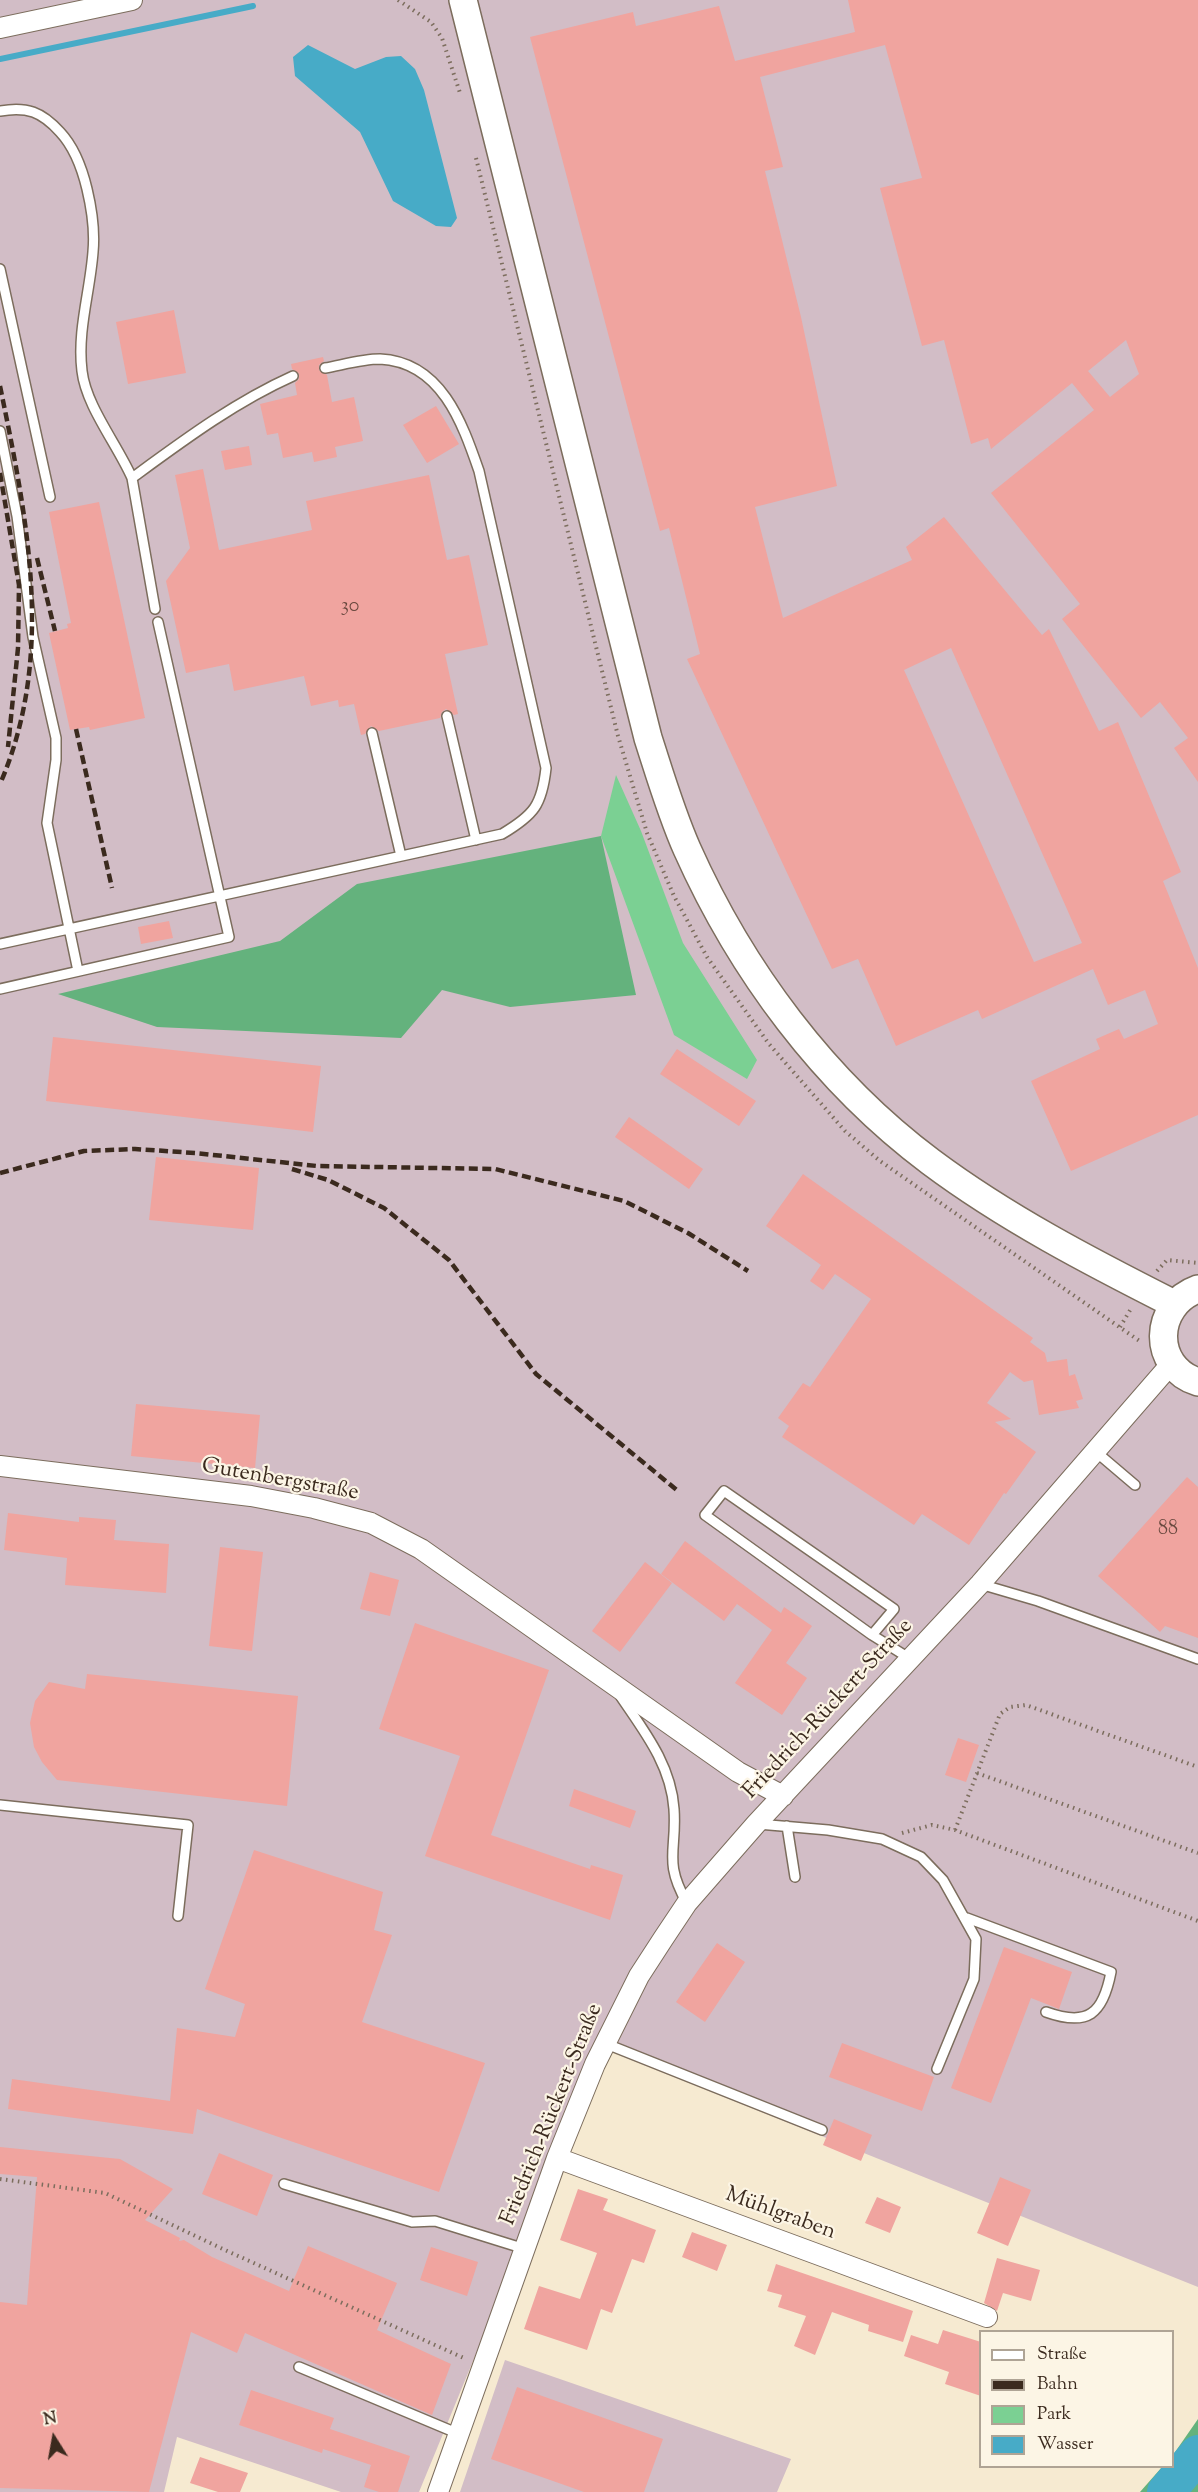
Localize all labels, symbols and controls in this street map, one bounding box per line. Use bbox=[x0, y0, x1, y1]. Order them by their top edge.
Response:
house number: 30 bbox=[341, 596, 359, 620]
street label: Gutenbergstraße bbox=[199, 1454, 361, 1508]
house number: 88 bbox=[1158, 1519, 1178, 1543]
street label: Friedrich-Rückert-Straße bbox=[739, 1614, 919, 1806]
street label: Friedrich-Rückert-Straße bbox=[496, 2000, 610, 2230]
street label: Mühlgraben bbox=[721, 2183, 839, 2247]
legend bbox=[979, 2330, 1174, 2468]
text: Straße bbox=[1037, 2342, 1087, 2368]
text: Bahn bbox=[1037, 2372, 1078, 2398]
text: Park bbox=[1037, 2402, 1071, 2428]
text: N bbox=[42, 2407, 59, 2432]
north arrow bbox=[24, 2408, 84, 2468]
text: Wasser bbox=[1037, 2432, 1094, 2458]

